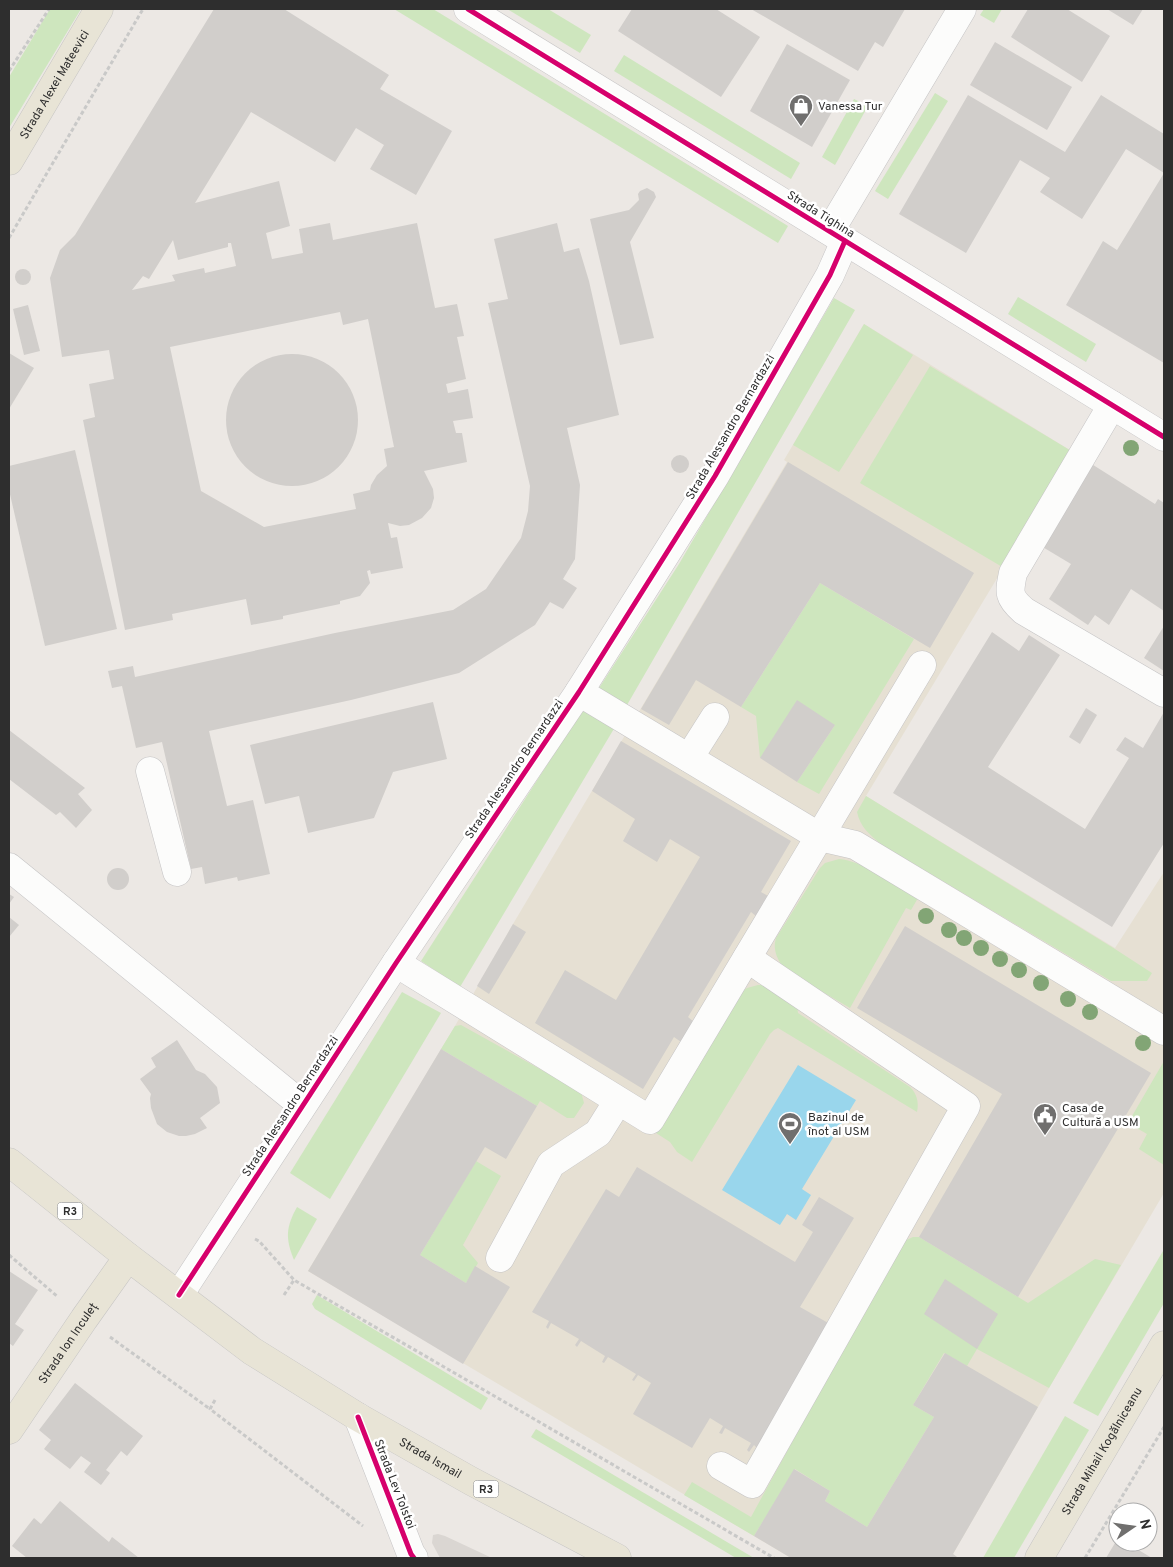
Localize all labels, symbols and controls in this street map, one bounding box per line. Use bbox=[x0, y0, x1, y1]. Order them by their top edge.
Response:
street label: Strada Alexei Mateevici bbox=[17, 27, 94, 142]
shop icon: Vanessa Tur bbox=[788, 93, 814, 127]
place label: Vanessa Tur bbox=[818, 99, 883, 115]
street label: Strada Tighina bbox=[784, 188, 857, 242]
street label: Strada Alessandro Bernardazzi bbox=[683, 352, 779, 503]
street label: Strada Alessandro Bernardazzi bbox=[462, 697, 568, 843]
street label: Strada Alessandro Bernardazzi bbox=[239, 1033, 343, 1180]
place label: Casa de Cultură a USM bbox=[1062, 1101, 1139, 1131]
public building icon: Casa de Cultură a USM bbox=[1032, 1102, 1058, 1136]
place label: Bazinul de înot al USM bbox=[807, 1110, 869, 1140]
sports icon: Bazinul de înot al USM bbox=[777, 1111, 803, 1145]
road number: R3 bbox=[58, 1202, 82, 1220]
street label: Strada Ion Inculeț bbox=[35, 1300, 102, 1387]
street label: Strada Mihail Kogălniceanu bbox=[1059, 1385, 1146, 1519]
street label: Strada Ismail bbox=[396, 1435, 464, 1483]
street label: Strada Lev Tolstoi bbox=[370, 1437, 419, 1531]
road number: R3 bbox=[474, 1480, 498, 1498]
north arrow bbox=[1108, 1502, 1158, 1552]
text: N bbox=[1135, 1518, 1154, 1531]

